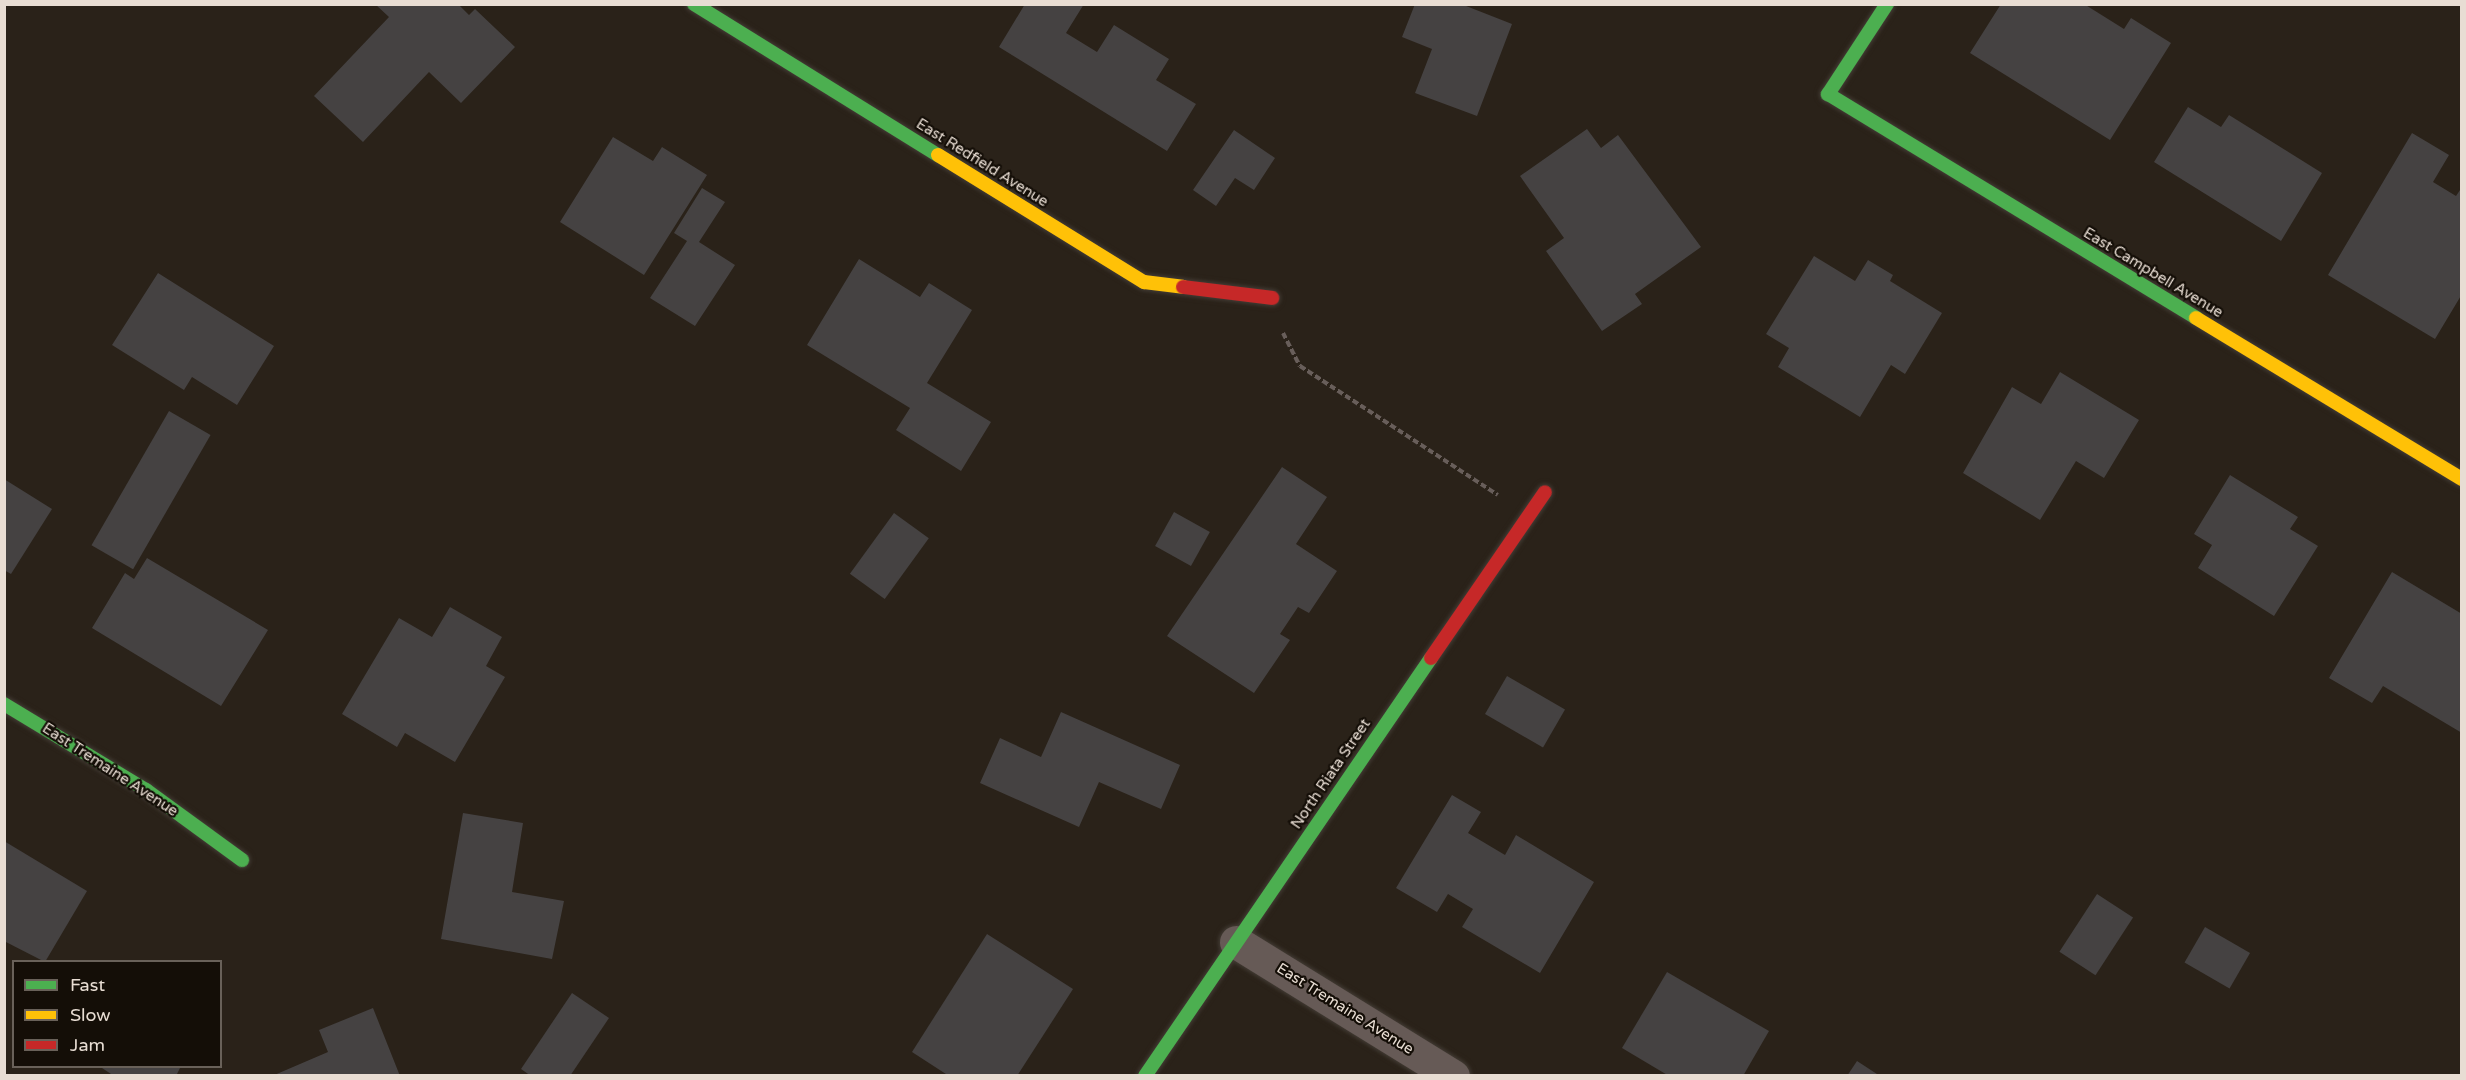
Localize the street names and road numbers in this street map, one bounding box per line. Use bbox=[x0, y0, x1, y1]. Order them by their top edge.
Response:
street label: East Redfield Avenue bbox=[913, 115, 1051, 211]
street label: East Campbell Avenue bbox=[2080, 224, 2226, 322]
street label: North Riata Street bbox=[1287, 715, 1375, 833]
street label: East Tremaine Avenue bbox=[39, 719, 181, 821]
street label: East Tremaine Avenue bbox=[1273, 959, 1417, 1059]

